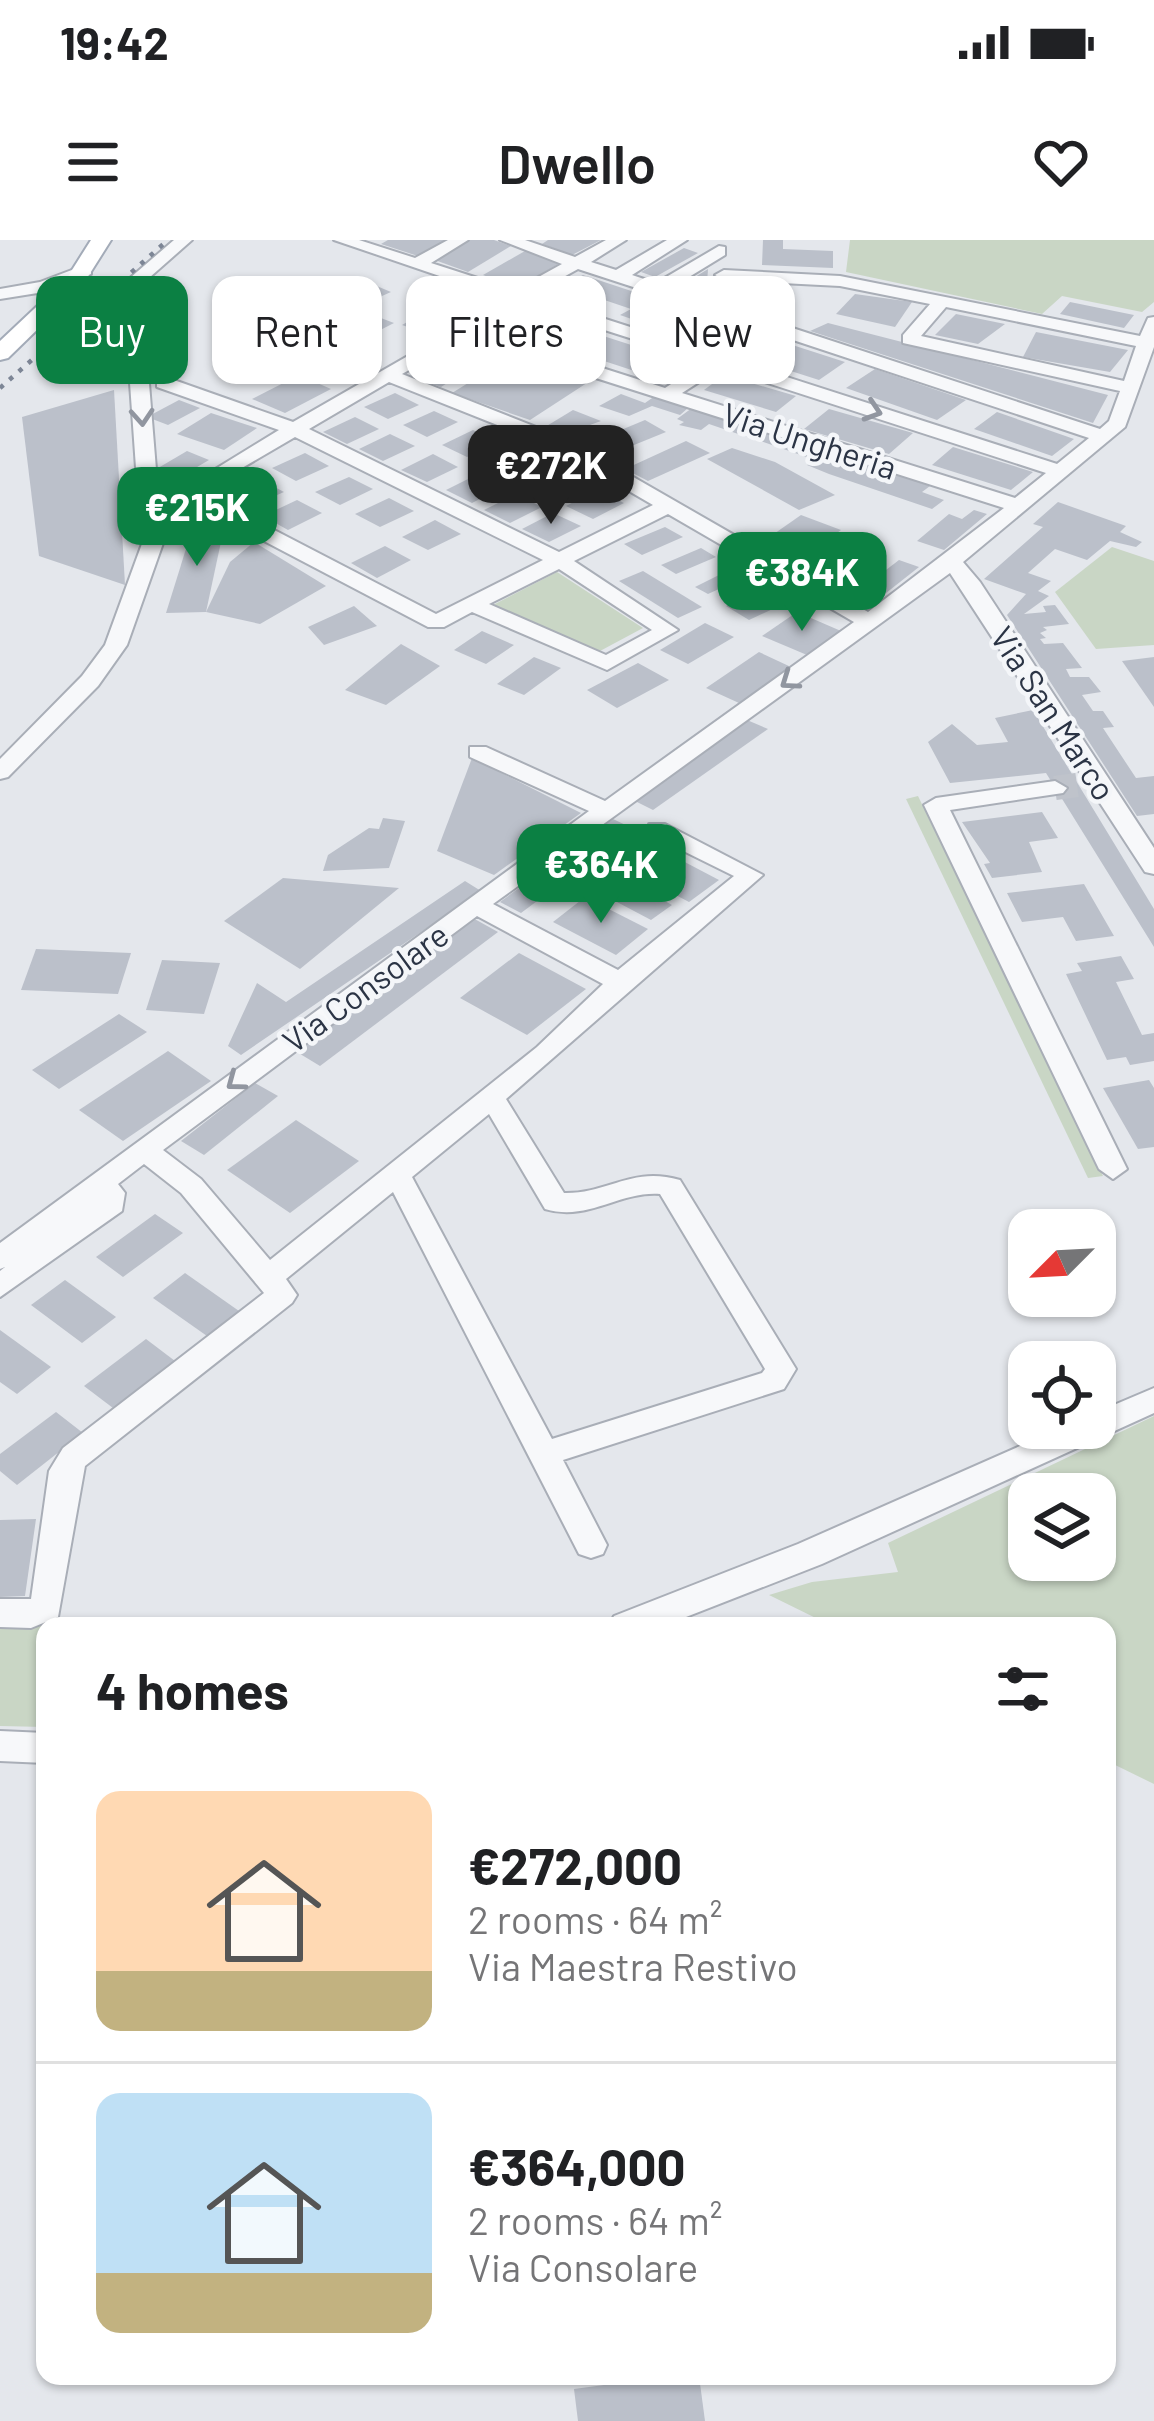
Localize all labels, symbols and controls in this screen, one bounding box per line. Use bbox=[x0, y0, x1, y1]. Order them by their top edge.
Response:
text: 19:42 bbox=[60, 15, 169, 69]
icon: menu bbox=[60, 129, 126, 195]
icon: heart bbox=[1028, 129, 1094, 195]
text: Dwello bbox=[498, 130, 656, 195]
chip: Buy bbox=[36, 276, 188, 384]
chip: Rent bbox=[212, 276, 382, 384]
chip: Filters bbox=[406, 276, 606, 384]
chip: New bbox=[630, 276, 795, 384]
street label: Via Ungheria bbox=[718, 393, 902, 487]
one-way arrow bbox=[862, 396, 883, 421]
one-way arrow bbox=[129, 407, 155, 426]
pin: €272K bbox=[467, 425, 635, 527]
text: €272K bbox=[495, 440, 607, 487]
pin: €215K bbox=[113, 467, 281, 569]
text: €215K bbox=[144, 482, 250, 529]
pin: €384K bbox=[718, 532, 886, 634]
text: €384K bbox=[745, 547, 859, 594]
street label: Via San Marco bbox=[983, 619, 1125, 807]
one-way arrow bbox=[780, 667, 802, 689]
pin: €364K bbox=[517, 824, 685, 926]
text: €364K bbox=[544, 839, 658, 886]
street label: Via Consolare bbox=[274, 914, 456, 1060]
one-way arrow bbox=[227, 1068, 249, 1089]
north arrow bbox=[1008, 1209, 1116, 1317]
map controls bbox=[1008, 1209, 1116, 1581]
button: locate bbox=[1008, 1341, 1116, 1449]
button: layers bbox=[1008, 1473, 1116, 1581]
icon: filters bbox=[990, 1656, 1056, 1722]
text: 4 homes bbox=[96, 1659, 289, 1720]
text: €272,000 bbox=[468, 1834, 682, 1895]
icon: home bbox=[192, 1839, 336, 1983]
text: 2 rooms · 64 m² bbox=[468, 1895, 722, 1942]
text: Via Maestra Restivo bbox=[468, 1942, 798, 1989]
text: €364,000 bbox=[468, 2135, 686, 2196]
icon: home bbox=[192, 2141, 336, 2285]
text: 2 rooms · 64 m² bbox=[468, 2196, 722, 2243]
text: Via Consolare bbox=[468, 2243, 698, 2290]

